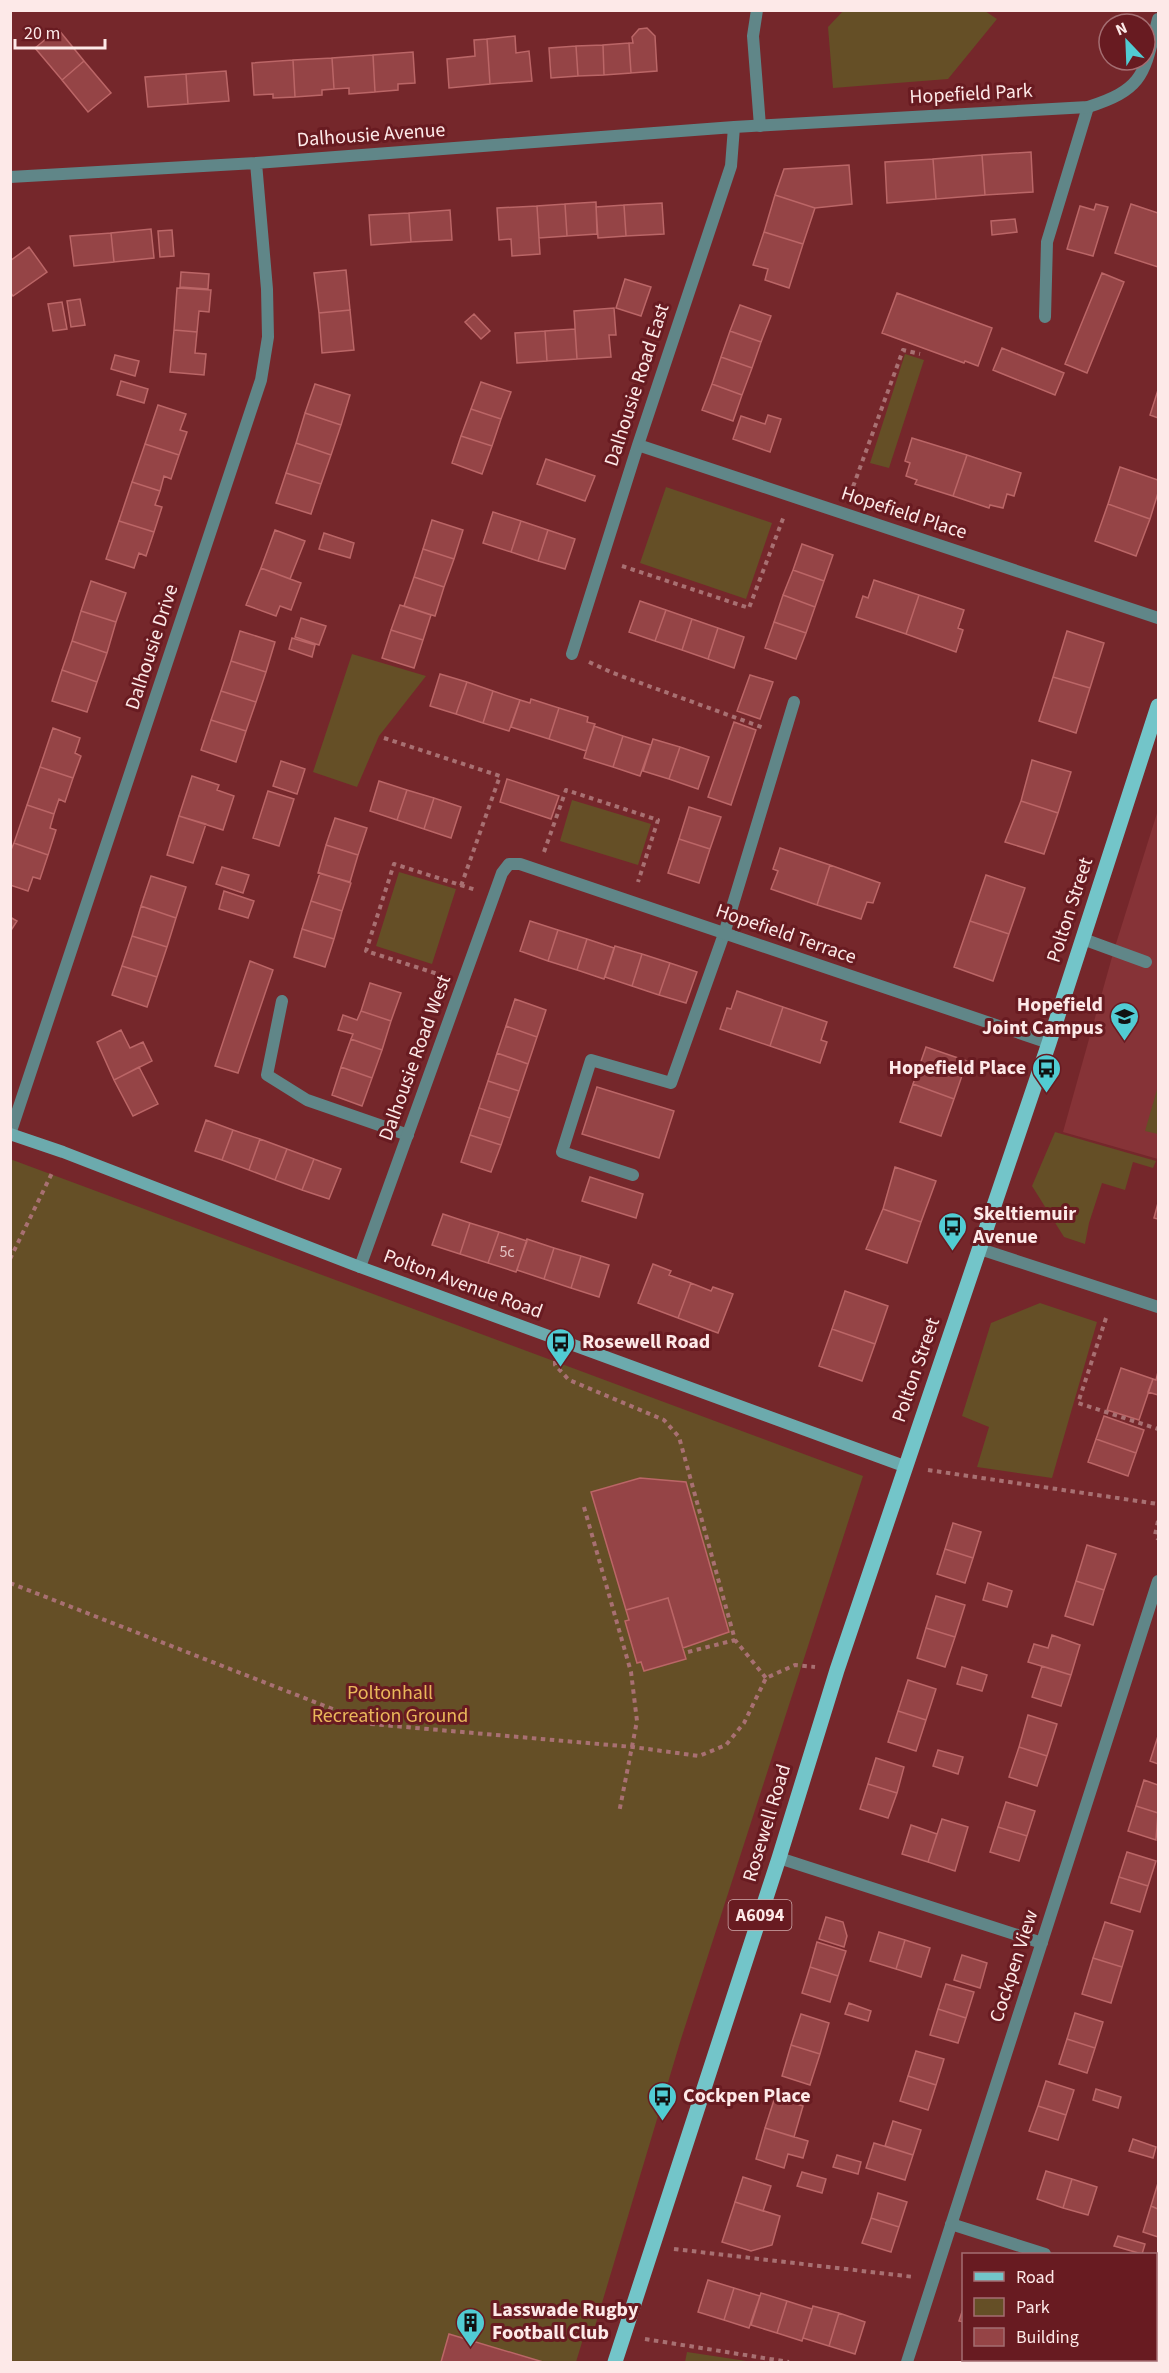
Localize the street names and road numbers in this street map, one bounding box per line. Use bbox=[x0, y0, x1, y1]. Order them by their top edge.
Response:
street label: Hopefield Park bbox=[909, 77, 1033, 111]
street label: Dalhousie Avenue bbox=[296, 116, 446, 154]
street label: Dalhousie Road East bbox=[597, 300, 677, 470]
street label: Hopefield Place bbox=[837, 479, 971, 547]
street label: Dalhousie Drive bbox=[118, 580, 186, 713]
street label: Polton Street bbox=[1040, 854, 1100, 966]
street label: Hopefield Terrace bbox=[712, 897, 860, 971]
street label: Dalhousie Road West bbox=[372, 971, 458, 1145]
street label: Polton Avenue Road bbox=[379, 1242, 547, 1326]
street label: Polton Street bbox=[885, 1314, 947, 1426]
street label: Rosewell Road bbox=[736, 1761, 798, 1885]
road number: A6094 bbox=[728, 1900, 792, 1930]
street label: Cockpen View bbox=[983, 1906, 1045, 2026]

